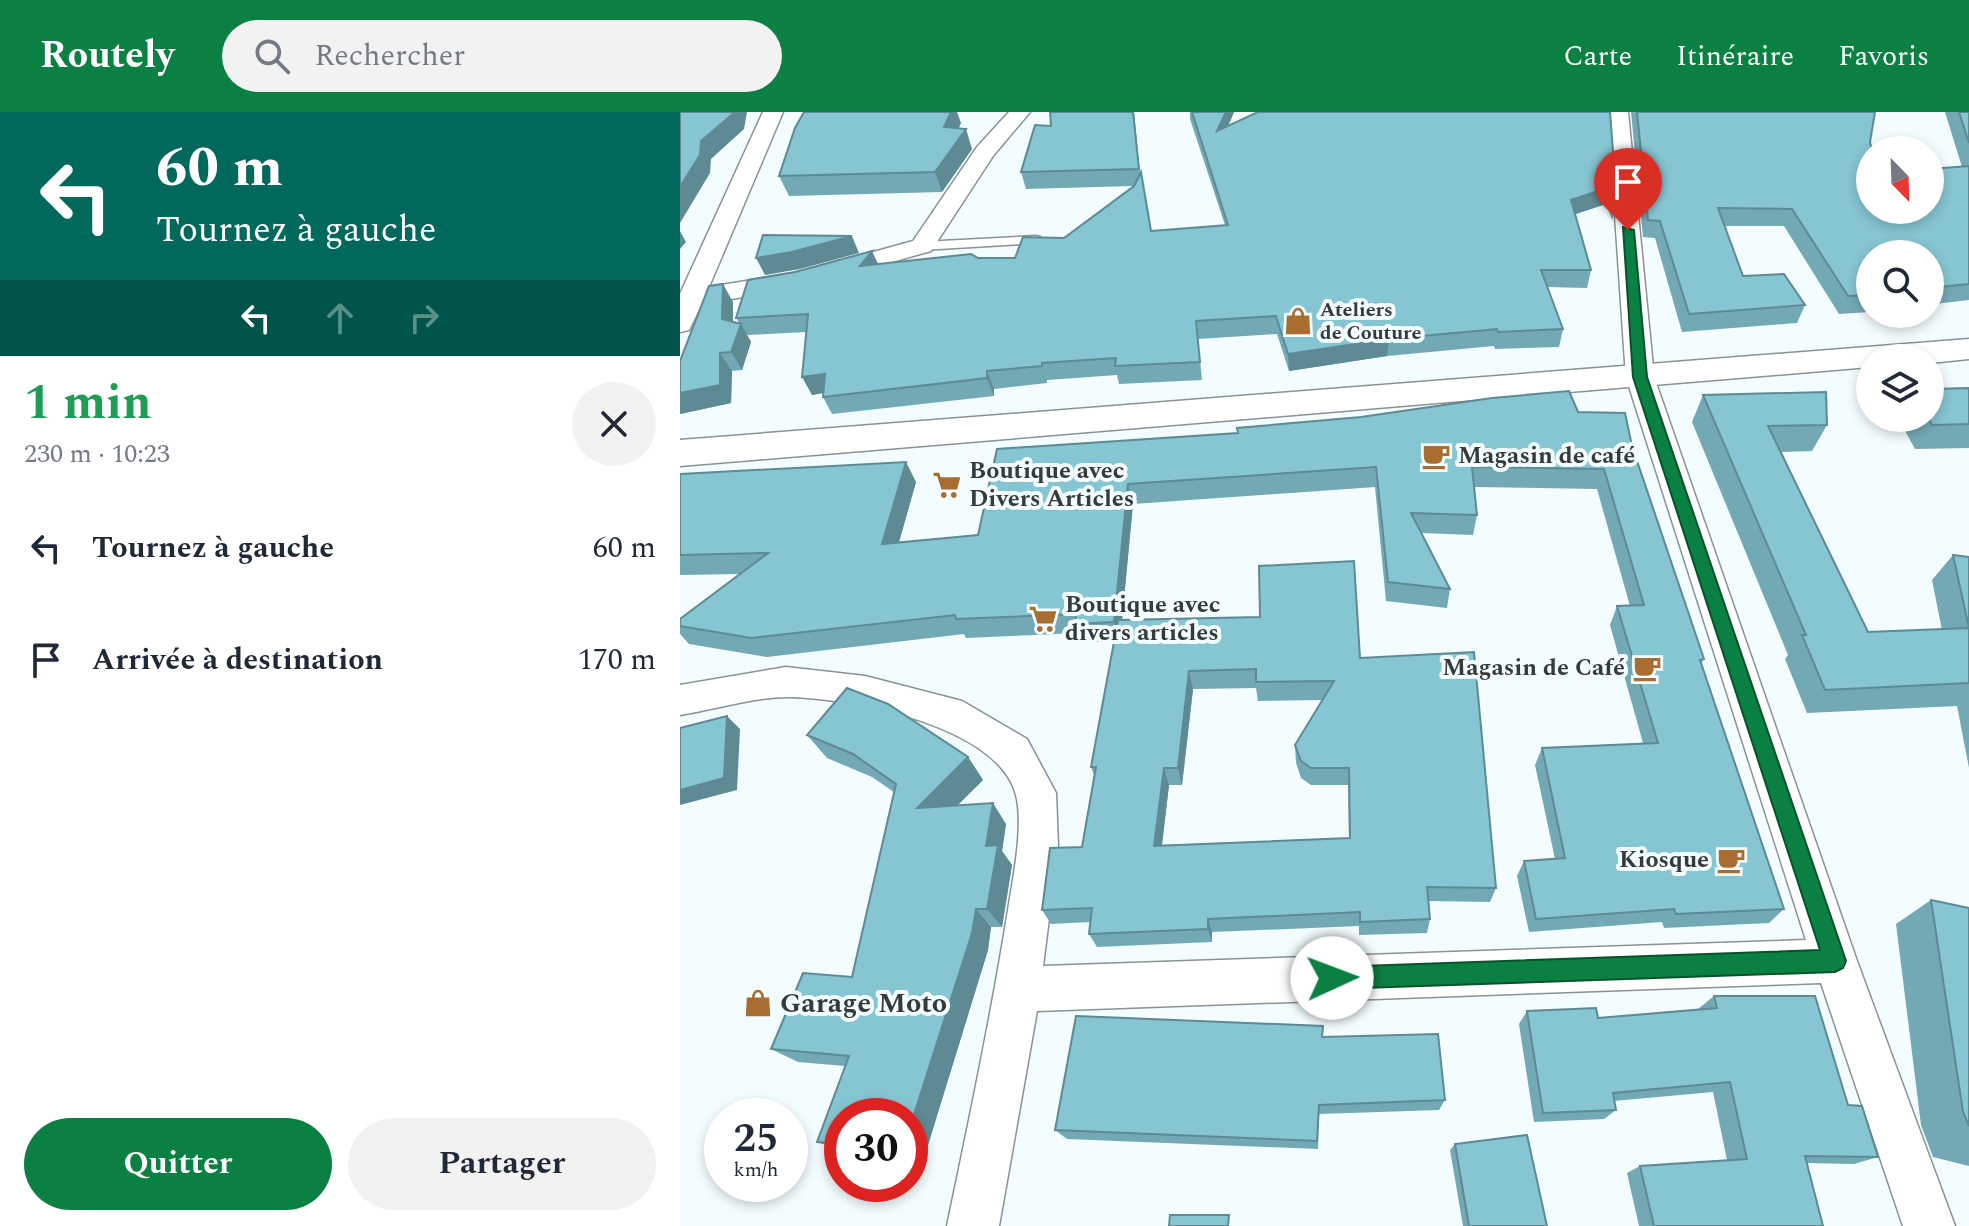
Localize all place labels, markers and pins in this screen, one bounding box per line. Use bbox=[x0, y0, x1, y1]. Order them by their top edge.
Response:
pin bbox=[1594, 148, 1662, 230]
place label: Ateliers de Couture bbox=[1320, 295, 1422, 348]
shop icon: Ateliers de Couture bbox=[1283, 306, 1313, 336]
place label: Magasin de café bbox=[1458, 438, 1635, 474]
cafe icon: Magasin de café bbox=[1421, 441, 1451, 471]
place label: Boutique avec Divers Articles bbox=[969, 453, 1134, 517]
supermarket icon: Boutique avec Divers Articles bbox=[932, 470, 962, 500]
place label: Boutique avec divers articles bbox=[1065, 587, 1220, 651]
supermarket icon: Boutique avec divers articles bbox=[1028, 604, 1058, 634]
place label: Magasin de Café bbox=[1442, 650, 1625, 686]
cafe icon: Magasin de Café bbox=[1632, 653, 1662, 683]
place label: Kiosque bbox=[1619, 842, 1709, 878]
cafe icon: Kiosque bbox=[1716, 845, 1746, 875]
place label: Garage Moto bbox=[780, 982, 947, 1025]
shop icon: Garage Moto bbox=[743, 988, 773, 1018]

